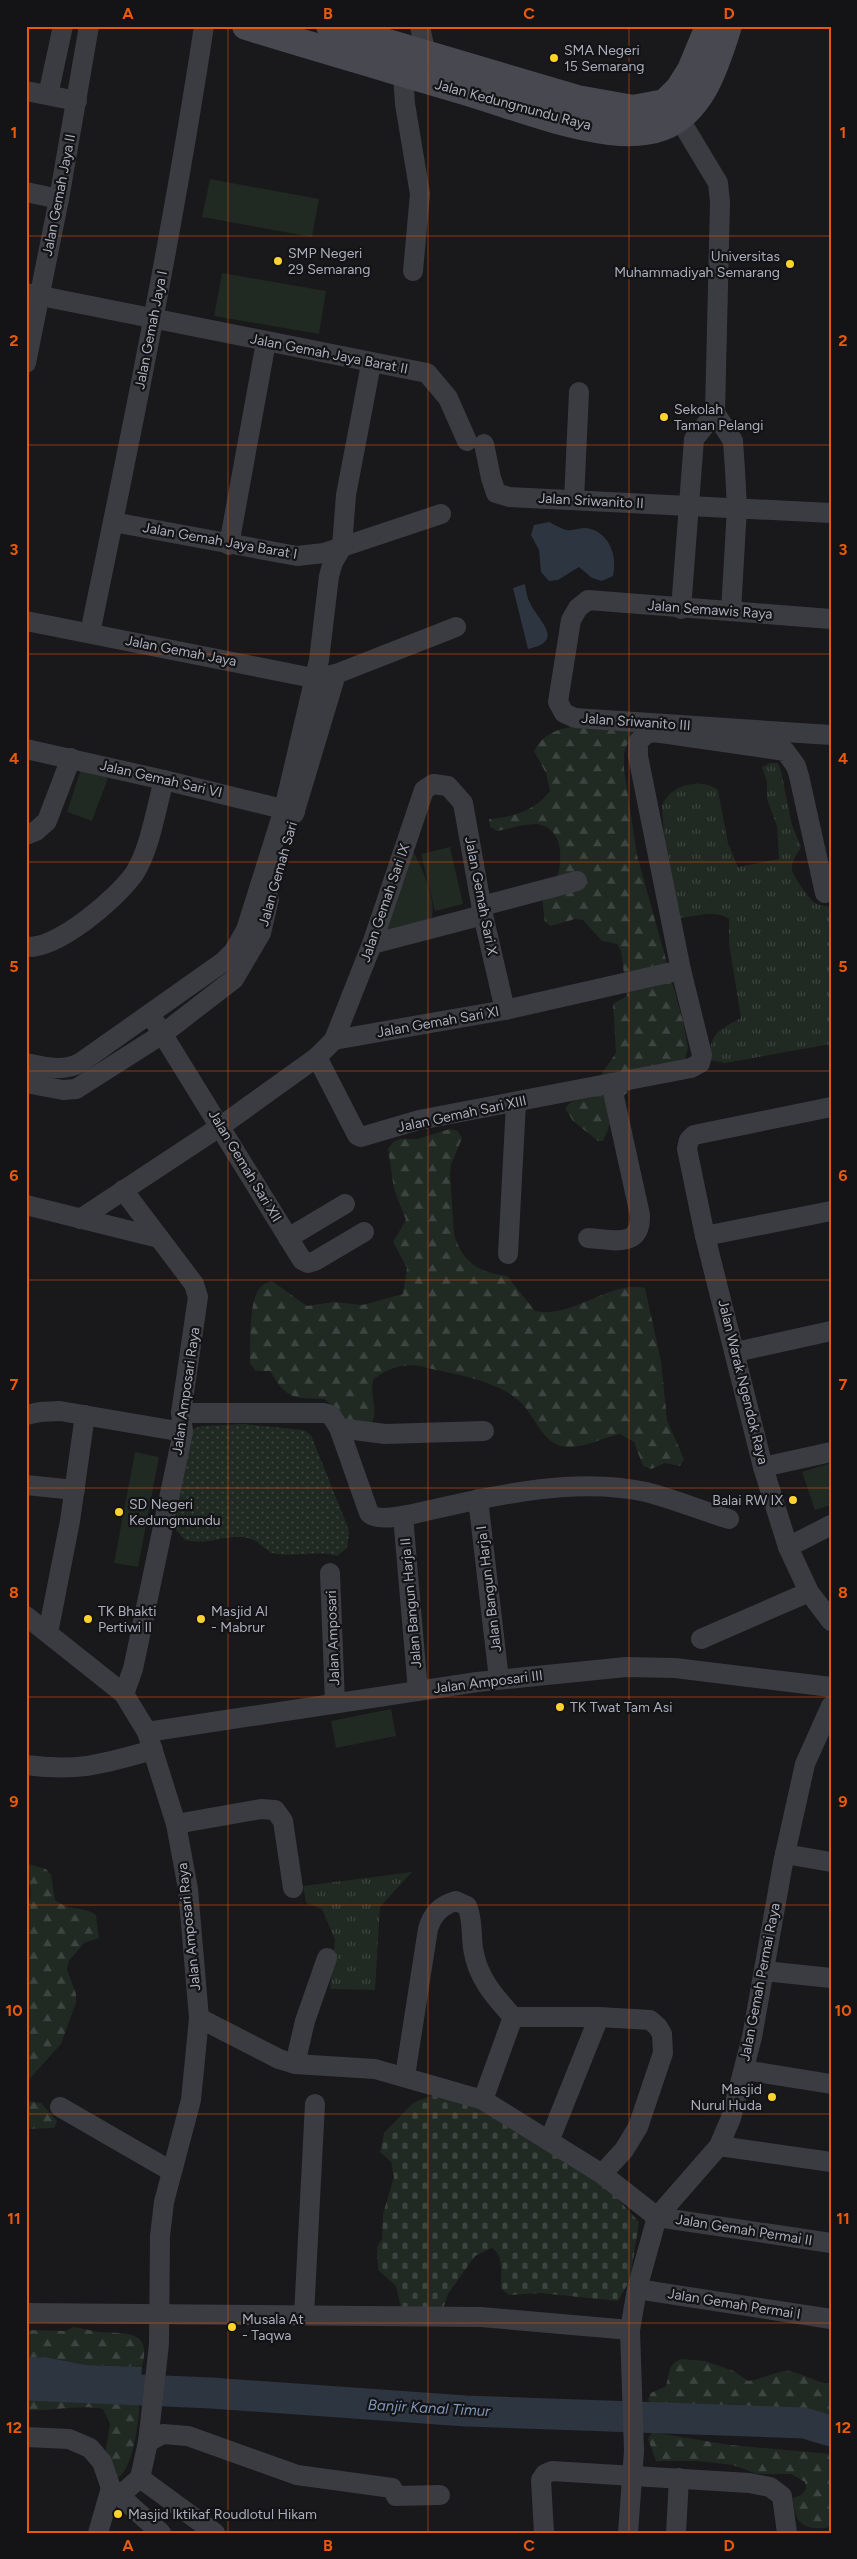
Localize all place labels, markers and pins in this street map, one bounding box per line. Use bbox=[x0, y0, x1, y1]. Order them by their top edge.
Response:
place label: SMA Negeri 15 Semarang bbox=[564, 42, 645, 75]
marker: SMA Negeri 15 Semarang bbox=[548, 52, 560, 64]
place label: SMP Negeri 29 Semarang bbox=[288, 245, 370, 278]
place label: Universitas Muhammadiyah Semarang bbox=[614, 248, 780, 281]
marker: SMP Negeri 29 Semarang bbox=[272, 255, 284, 267]
marker: Universitas Muhammadiyah Semarang bbox=[784, 258, 796, 270]
place label: Sekolah Taman Pelangi bbox=[674, 401, 763, 434]
marker: Sekolah Taman Pelangi bbox=[658, 411, 670, 423]
place label: Balai RW IX bbox=[712, 1492, 783, 1509]
marker: Balai RW IX bbox=[787, 1494, 799, 1506]
place label: SD Negeri Kedungmundu bbox=[129, 1496, 221, 1529]
marker: SD Negeri Kedungmundu bbox=[113, 1506, 125, 1518]
place label: TK Bhakti Pertiwi II bbox=[98, 1603, 157, 1636]
place label: Masjid Al - Mabrur bbox=[211, 1603, 268, 1636]
marker: TK Bhakti Pertiwi II bbox=[82, 1613, 94, 1625]
marker: Masjid Al - Mabrur bbox=[195, 1613, 207, 1625]
place label: TK Twat Tam Asi bbox=[570, 1699, 673, 1716]
marker: TK Twat Tam Asi bbox=[554, 1701, 566, 1713]
place label: Masjid Nurul Huda bbox=[691, 2081, 762, 2114]
marker: Masjid Nurul Huda bbox=[766, 2091, 778, 2103]
place label: Musala At - Taqwa bbox=[242, 2311, 304, 2344]
marker: Musala At - Taqwa bbox=[226, 2321, 238, 2333]
place label: Masjid Iktikaf Roudlotul Hikam bbox=[128, 2506, 317, 2523]
marker: Masjid Iktikaf Roudlotul Hikam bbox=[112, 2508, 124, 2520]

